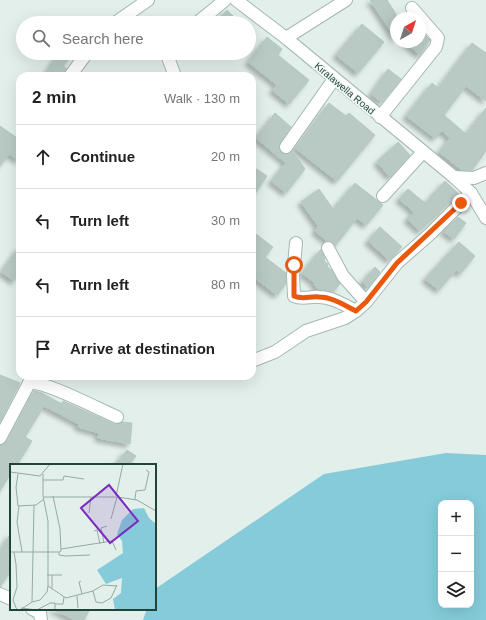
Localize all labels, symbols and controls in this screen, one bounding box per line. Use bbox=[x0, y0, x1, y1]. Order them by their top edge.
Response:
north arrow bbox=[390, 12, 426, 48]
search box bbox=[16, 16, 256, 60]
icon: search bbox=[30, 27, 52, 49]
text: Search here bbox=[62, 30, 144, 47]
street label: Kiralawella Road bbox=[312, 60, 377, 117]
text: 2 min bbox=[32, 88, 76, 107]
text: Walk · 130 m bbox=[164, 91, 240, 106]
icon: ahead bbox=[32, 146, 54, 168]
text: Continue bbox=[70, 148, 135, 165]
text: 20 m bbox=[211, 149, 240, 164]
route end bbox=[452, 194, 470, 212]
icon: left bbox=[32, 210, 54, 232]
text: Turn left bbox=[70, 212, 129, 229]
text: 30 m bbox=[211, 213, 240, 228]
route start bbox=[285, 256, 303, 274]
icon: left bbox=[32, 274, 54, 296]
text: Turn left bbox=[70, 276, 129, 293]
text: 80 m bbox=[211, 277, 240, 292]
icon: arrive bbox=[32, 338, 54, 360]
text: Arrive at destination bbox=[70, 340, 215, 357]
inset map bbox=[10, 464, 156, 610]
map controls bbox=[438, 500, 474, 608]
button: + bbox=[438, 500, 474, 536]
button: − bbox=[438, 536, 474, 572]
button: layers bbox=[438, 572, 474, 608]

